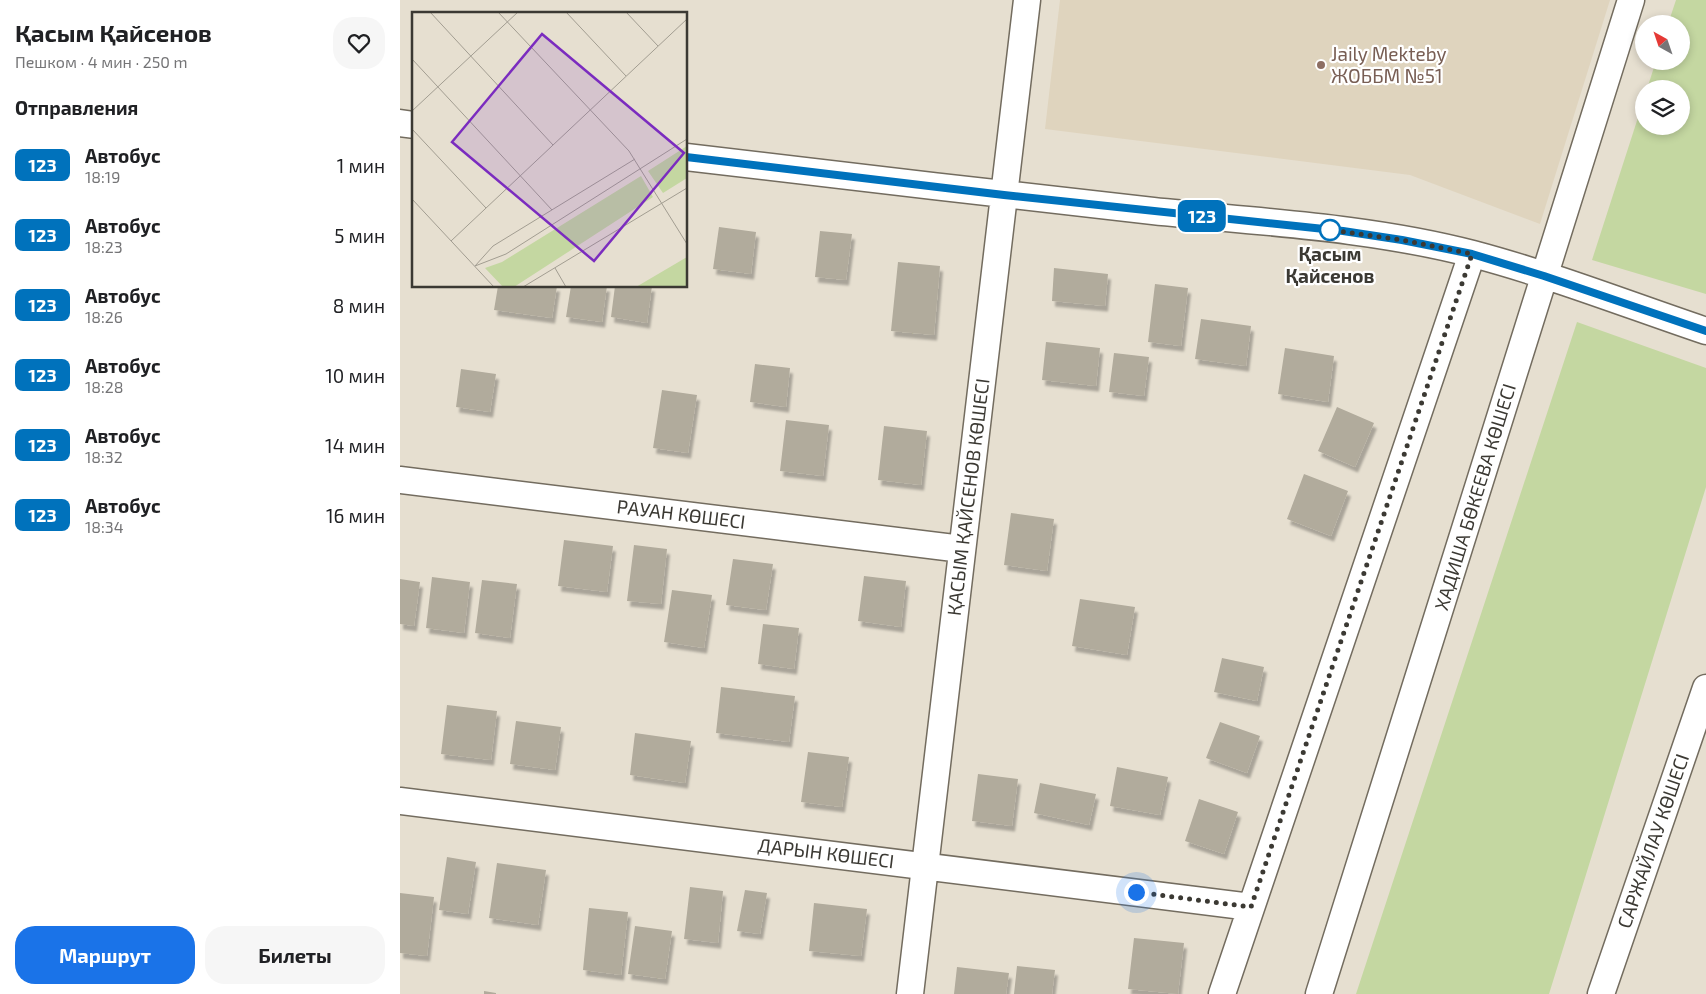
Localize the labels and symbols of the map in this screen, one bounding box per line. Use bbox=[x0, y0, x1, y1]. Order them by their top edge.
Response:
inset map bbox=[412, 12, 688, 288]
north arrow bbox=[1635, 15, 1690, 70]
place label: Jaily Mekteby ЖОББМ №51 bbox=[1331, 42, 1446, 87]
marker: Jaily Mekteby ЖОББМ №51 bbox=[1315, 59, 1327, 71]
line badge: 123 bbox=[1173, 200, 1231, 232]
marker: Қасым Қайсенов bbox=[1319, 219, 1341, 241]
place label: Қасым Қайсенов bbox=[1286, 242, 1375, 287]
street label: ҚАСЫМ ҚАЙСЕНОВ КӨШЕСІ bbox=[942, 377, 993, 617]
street label: ХАДИША БӨКЕЕВА КӨШЕСІ bbox=[1429, 381, 1520, 613]
street label: РАУАН КӨШЕСІ bbox=[615, 494, 747, 533]
street label: САРЖАЙЛАУ КӨШЕСІ bbox=[1612, 751, 1693, 931]
street label: ДАРЫН КӨШЕСІ bbox=[757, 833, 895, 872]
your location bbox=[1124, 880, 1149, 905]

